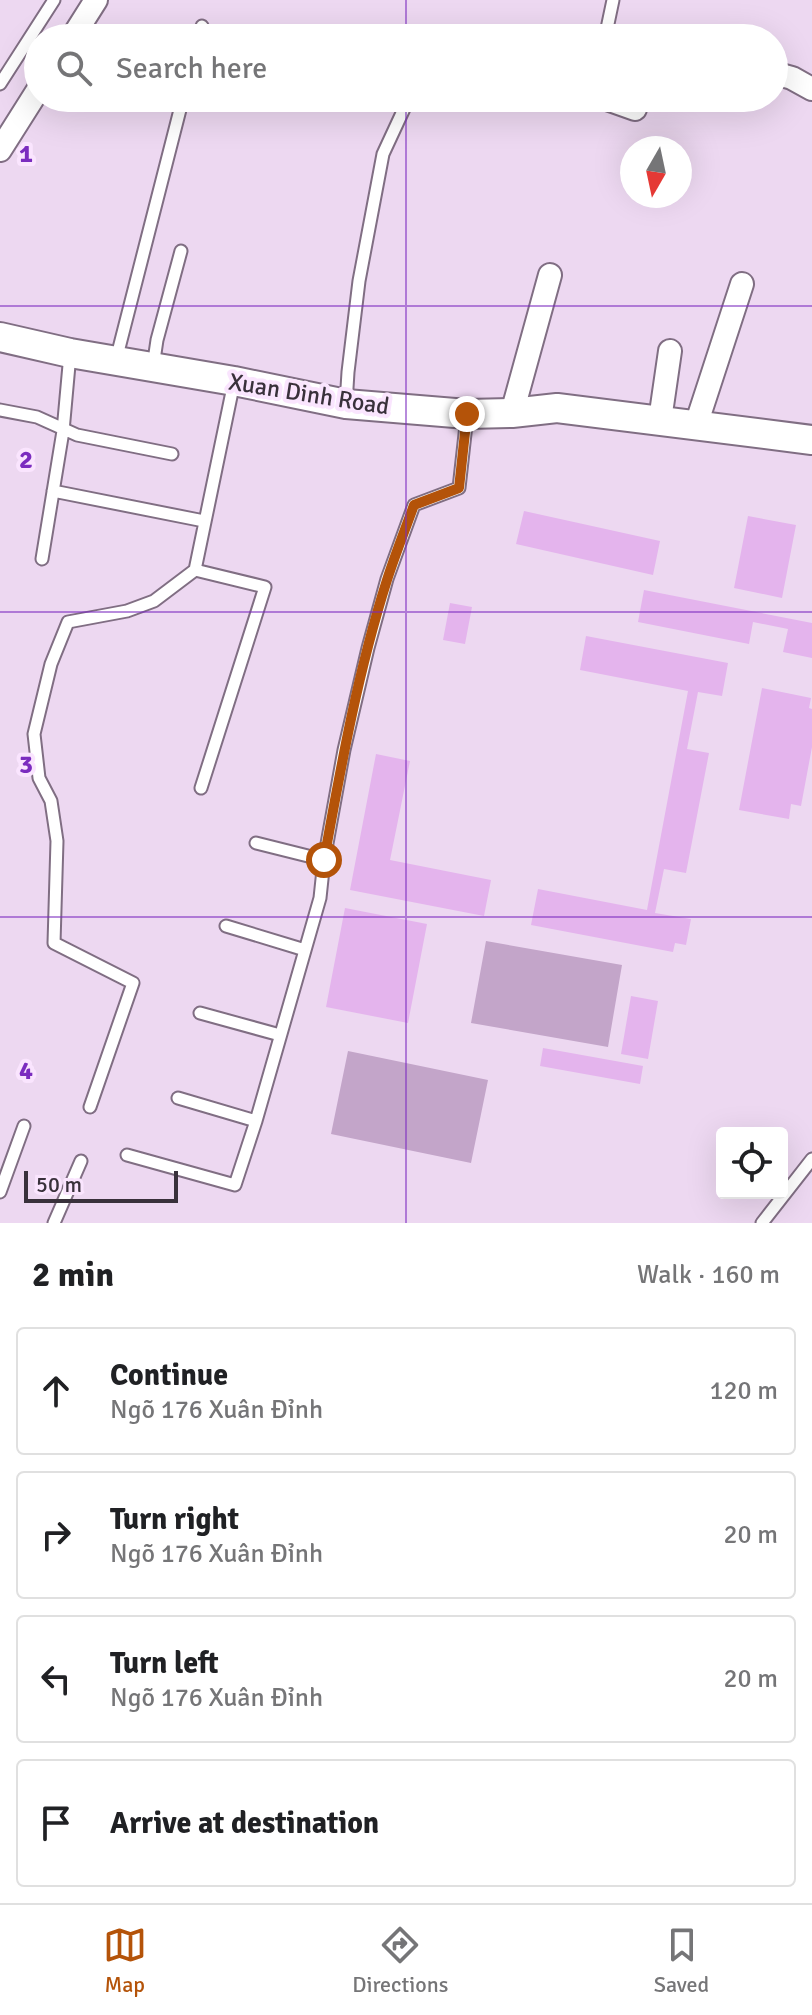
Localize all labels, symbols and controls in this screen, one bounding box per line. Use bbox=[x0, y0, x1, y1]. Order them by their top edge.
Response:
search box bbox=[24, 24, 788, 112]
icon: search bbox=[52, 46, 96, 90]
text: Search here bbox=[116, 50, 267, 87]
north arrow bbox=[620, 136, 692, 208]
text: 1 bbox=[19, 138, 33, 170]
street label: Xuan Dinh Road bbox=[227, 367, 391, 421]
route end bbox=[449, 396, 485, 432]
text: 2 bbox=[19, 444, 33, 476]
text: 3 bbox=[19, 749, 33, 781]
route start bbox=[306, 842, 342, 878]
text: 4 bbox=[19, 1055, 33, 1087]
map controls bbox=[716, 1127, 788, 1199]
button: locate bbox=[716, 1127, 788, 1199]
scale bar bbox=[24, 1167, 178, 1203]
text: 50 m bbox=[36, 1171, 82, 1198]
text: 2 min bbox=[32, 1254, 114, 1296]
text: Walk · 160 m bbox=[637, 1259, 780, 1291]
text: Continue bbox=[110, 1357, 228, 1394]
icon: ahead bbox=[34, 1369, 78, 1413]
text: 120 m bbox=[709, 1375, 778, 1407]
text: Ngõ 176 Xuân Đỉnh bbox=[110, 1394, 323, 1426]
text: Turn right bbox=[110, 1501, 239, 1538]
icon: right bbox=[34, 1513, 78, 1557]
text: 20 m bbox=[723, 1519, 778, 1551]
text: Ngõ 176 Xuân Đỉnh bbox=[110, 1538, 323, 1570]
text: Turn left bbox=[110, 1645, 219, 1682]
icon: left bbox=[34, 1657, 78, 1701]
text: 20 m bbox=[723, 1663, 778, 1695]
text: Ngõ 176 Xuân Đỉnh bbox=[110, 1682, 323, 1714]
icon: arrive bbox=[34, 1801, 78, 1845]
text: Arrive at destination bbox=[110, 1805, 379, 1842]
tab: Map bbox=[103, 1923, 147, 1998]
tab: Directions bbox=[352, 1923, 448, 1998]
tab: Saved bbox=[654, 1923, 709, 1998]

